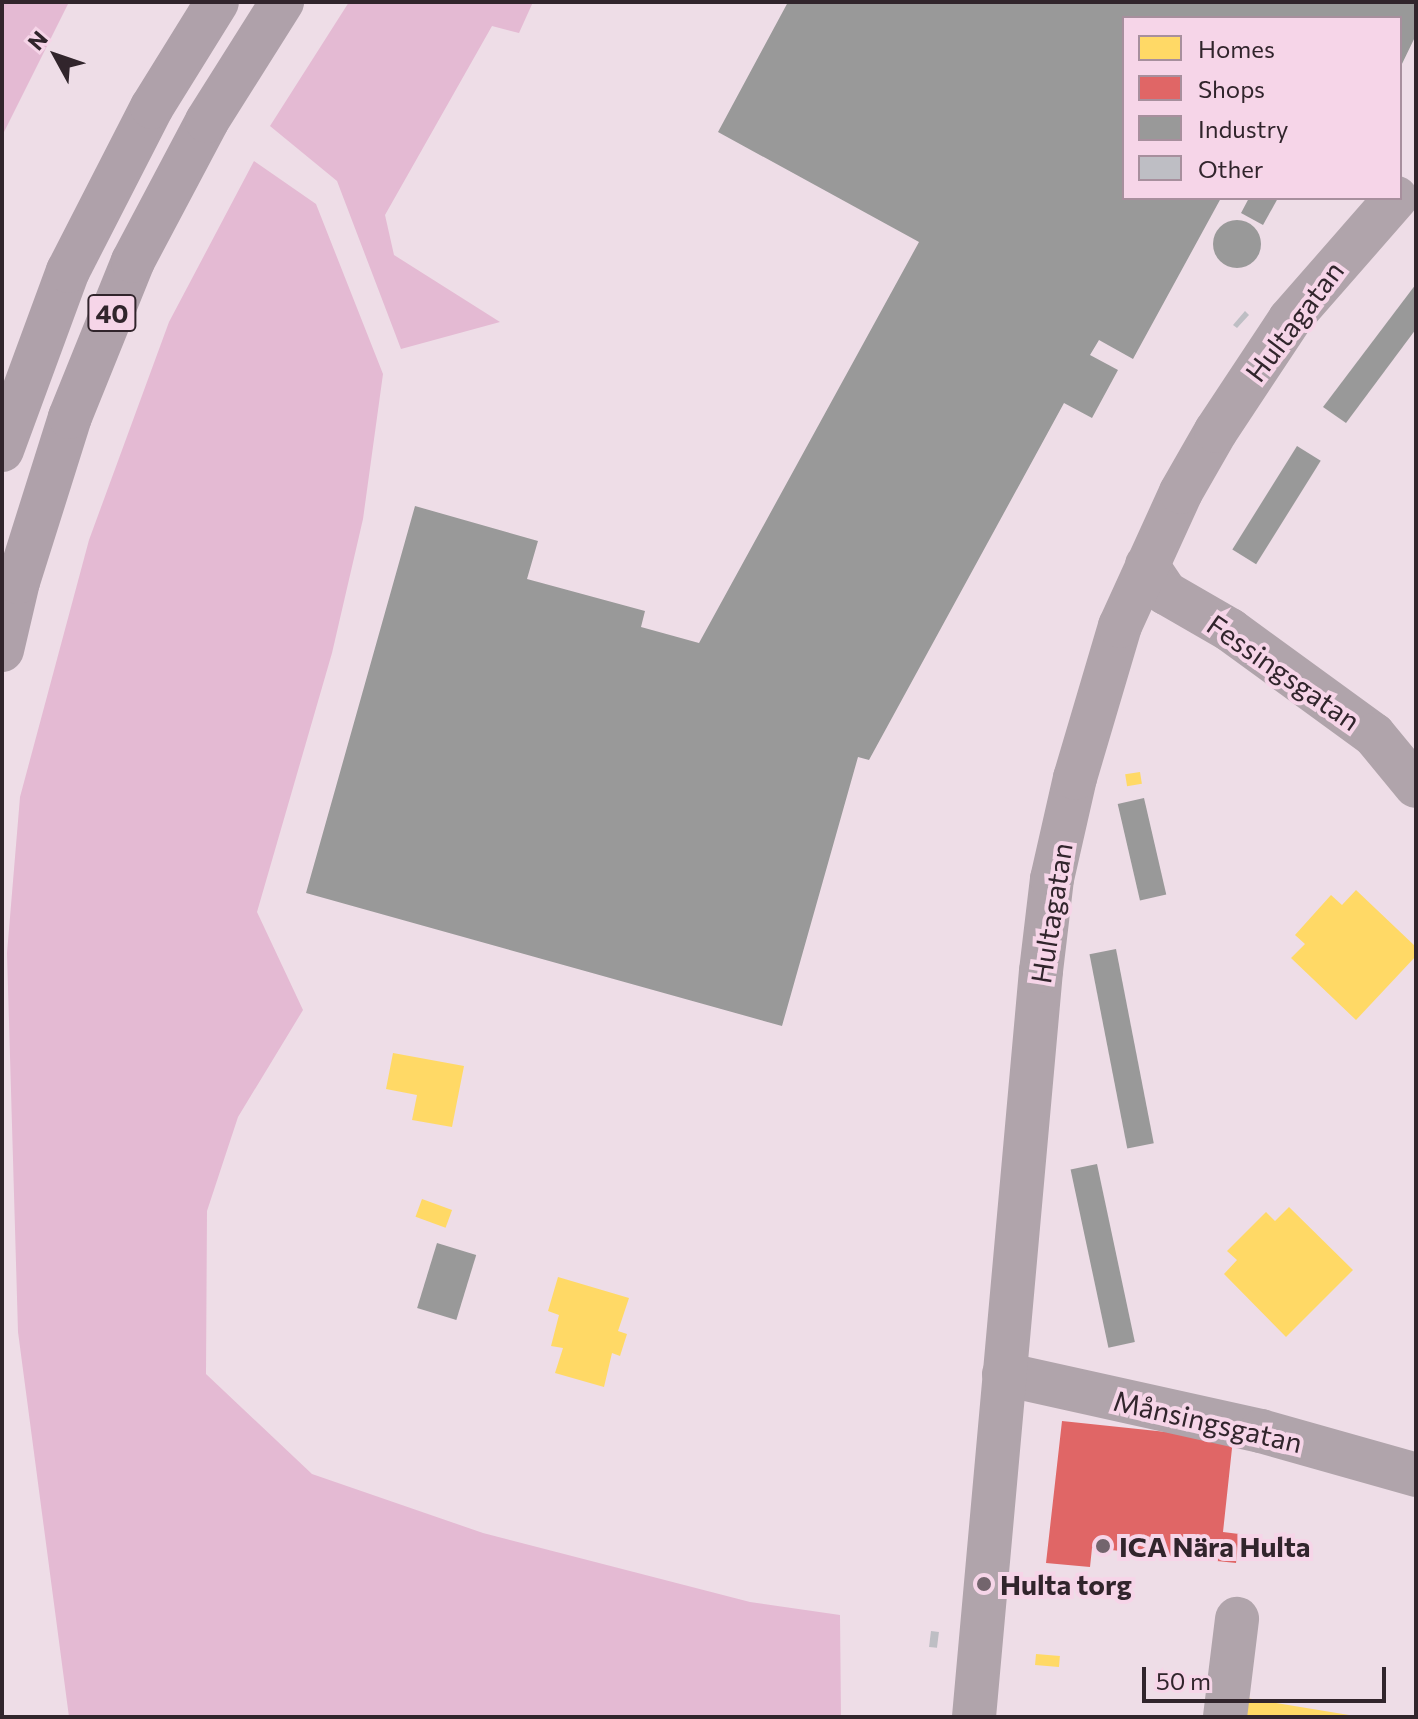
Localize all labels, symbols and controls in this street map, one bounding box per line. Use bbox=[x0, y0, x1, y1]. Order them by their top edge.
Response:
north arrow bbox=[16, 16, 96, 96]
legend bbox=[1122, 16, 1402, 200]
text: N bbox=[22, 25, 53, 55]
text: Homes bbox=[1198, 34, 1275, 63]
text: Shops bbox=[1198, 74, 1265, 103]
text: Industry bbox=[1198, 114, 1288, 143]
text: Other bbox=[1198, 154, 1263, 183]
street label: Hultagatan bbox=[1238, 254, 1350, 388]
road number: 40 bbox=[86, 291, 138, 335]
street label: Fessingsgatan bbox=[1201, 607, 1367, 737]
street label: Hultagatan bbox=[1023, 840, 1079, 986]
street label: Månsingsgatan bbox=[1110, 1383, 1306, 1459]
place label: ICA Nära Hulta bbox=[1119, 1529, 1311, 1563]
marker: ICA Nära Hulta bbox=[1094, 1537, 1112, 1555]
place label: Hulta torg bbox=[1000, 1567, 1132, 1601]
marker: Hulta torg bbox=[975, 1575, 993, 1593]
scale bar bbox=[1146, 1651, 1390, 1701]
text: 50 m bbox=[1156, 1666, 1211, 1695]

